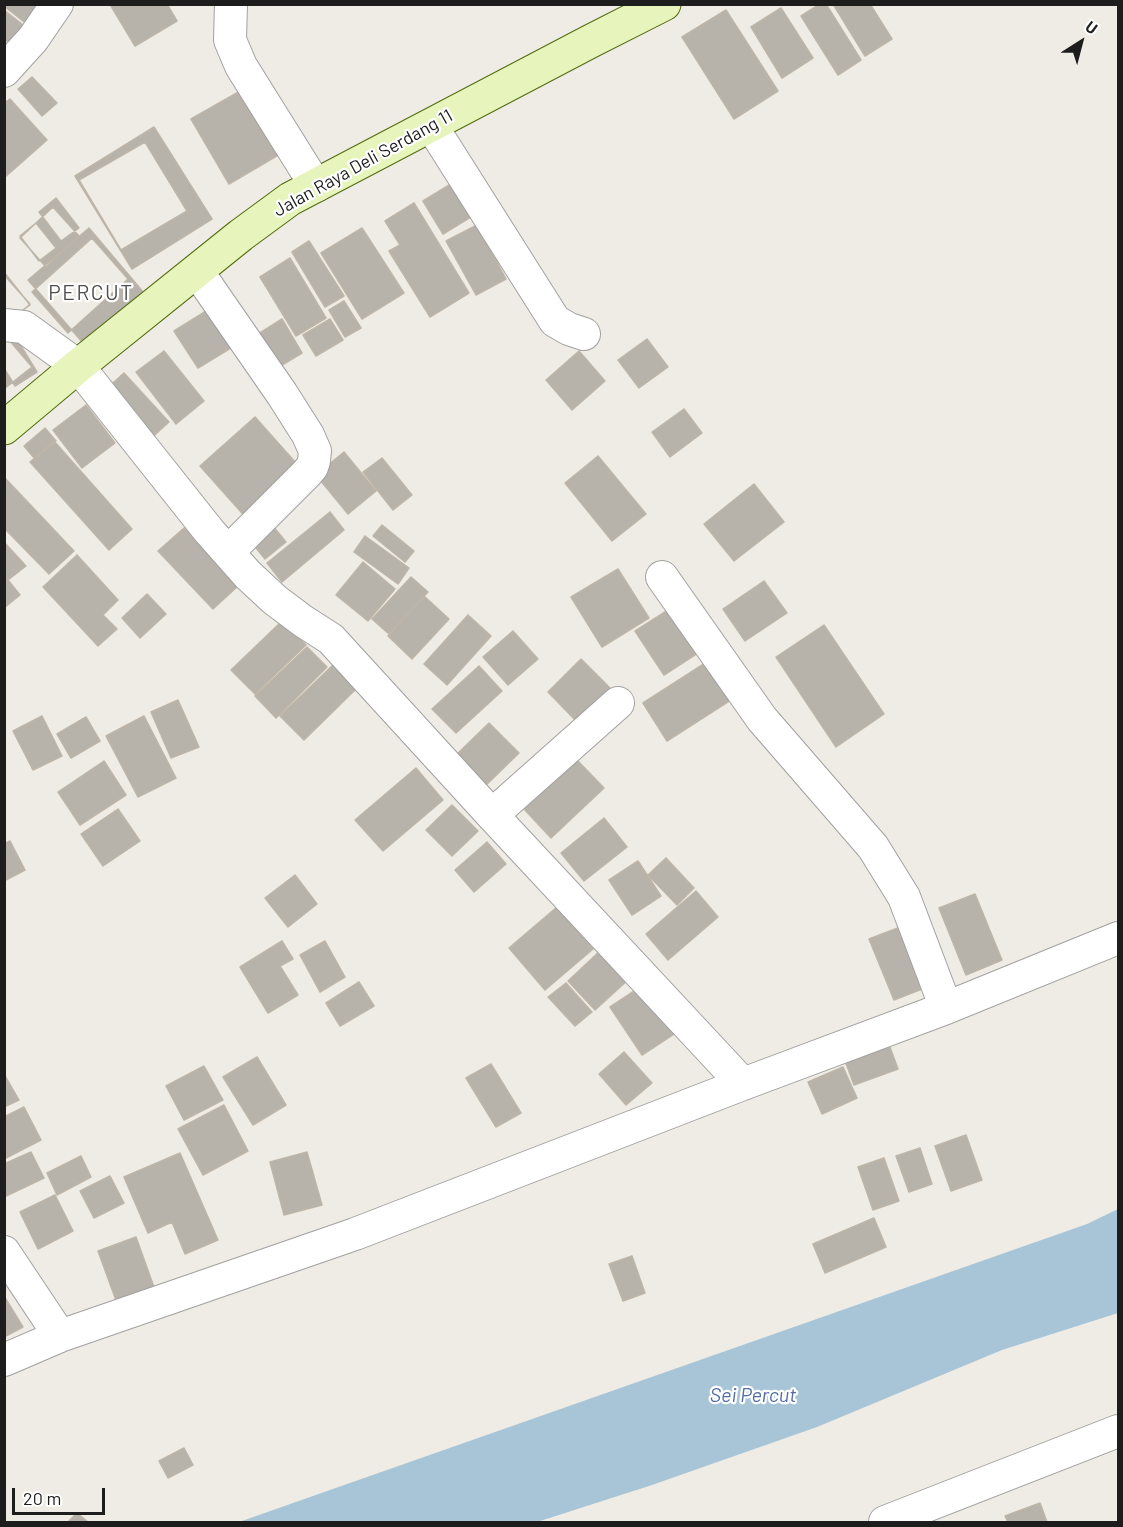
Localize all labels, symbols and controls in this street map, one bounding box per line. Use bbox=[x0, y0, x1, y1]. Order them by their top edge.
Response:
north arrow bbox=[1051, 12, 1111, 72]
text: U bbox=[1082, 16, 1102, 38]
street label: Jalan Raya Deli Serdang 11 bbox=[270, 105, 456, 221]
district label: PERCUT bbox=[48, 280, 134, 306]
water label: Sei Percut bbox=[710, 1383, 796, 1407]
scale bar bbox=[15, 1476, 108, 1514]
text: 20 m bbox=[23, 1487, 61, 1509]

